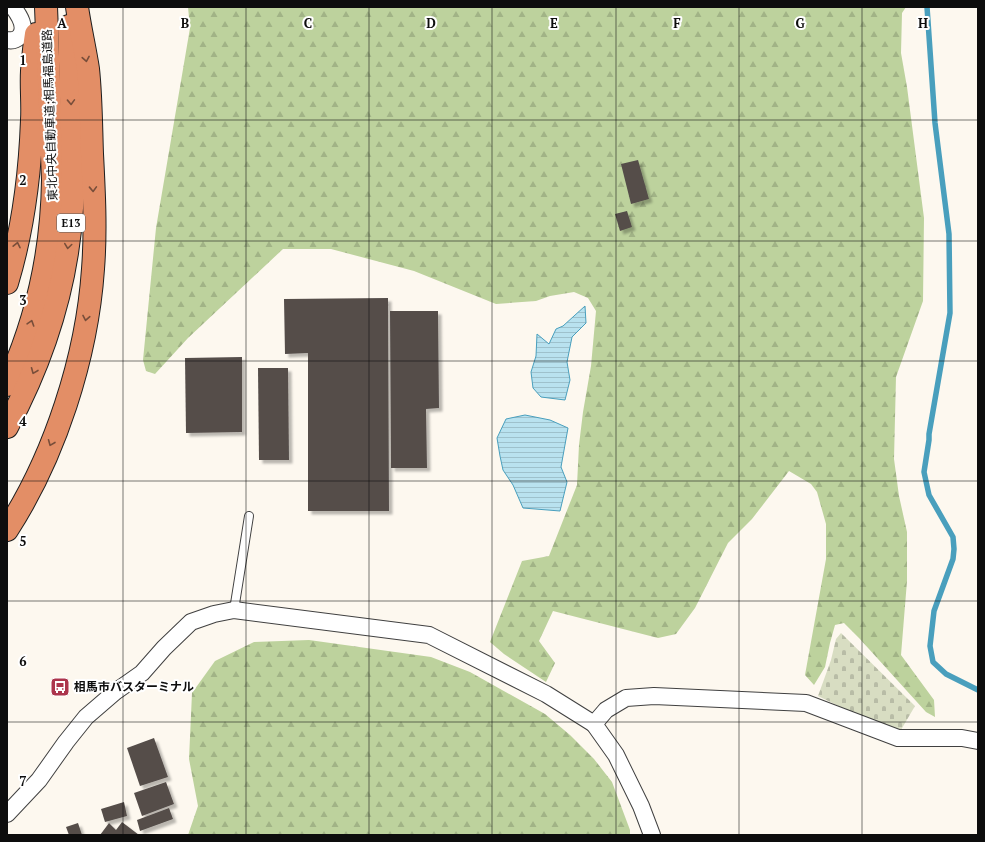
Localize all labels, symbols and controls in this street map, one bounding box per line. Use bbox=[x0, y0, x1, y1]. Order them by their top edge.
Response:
text: A bbox=[57, 14, 67, 32]
text: B bbox=[181, 14, 189, 32]
text: C bbox=[304, 14, 312, 32]
text: D bbox=[426, 14, 436, 32]
text: E bbox=[550, 14, 558, 32]
text: F bbox=[673, 14, 681, 32]
text: G bbox=[795, 14, 805, 32]
text: H bbox=[918, 14, 928, 32]
street label: 東北中央自動車道;相馬福島道路 bbox=[39, 29, 60, 201]
text: 1 bbox=[19, 51, 27, 69]
one-way arrow bbox=[81, 56, 90, 62]
one-way arrow bbox=[67, 99, 75, 105]
text: 2 bbox=[19, 171, 27, 189]
one-way arrow bbox=[89, 186, 98, 192]
road number: E13 bbox=[57, 214, 85, 232]
one-way arrow bbox=[12, 242, 20, 248]
one-way arrow bbox=[64, 243, 73, 249]
text: 3 bbox=[19, 291, 27, 309]
one-way arrow bbox=[83, 315, 91, 321]
one-way arrow bbox=[27, 319, 35, 326]
one-way arrow bbox=[31, 367, 39, 374]
text: 4 bbox=[19, 412, 27, 430]
one-way arrow bbox=[48, 440, 56, 447]
text: 5 bbox=[19, 532, 27, 550]
text: 6 bbox=[19, 652, 27, 670]
bus stop icon: 相馬市バスターミナル bbox=[49, 676, 71, 698]
place label: 相馬市バスターミナル bbox=[74, 679, 194, 694]
text: 7 bbox=[19, 772, 27, 790]

